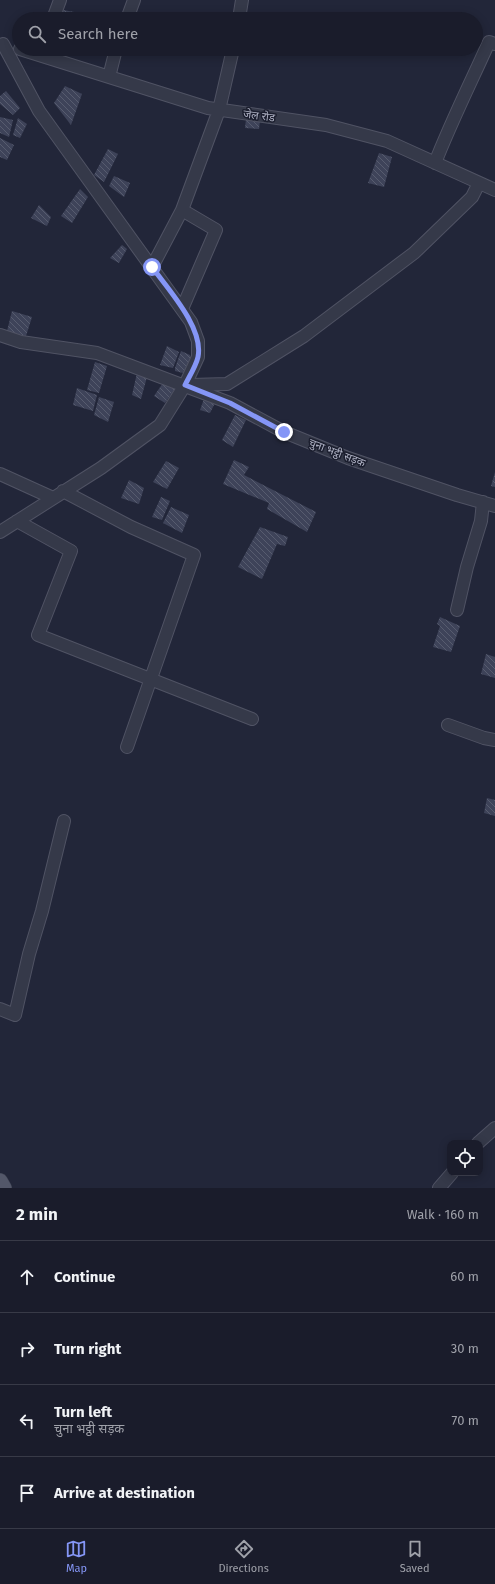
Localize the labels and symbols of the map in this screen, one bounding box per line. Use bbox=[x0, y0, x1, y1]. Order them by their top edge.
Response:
street label: जेल रोड bbox=[242, 107, 276, 125]
route start bbox=[143, 258, 161, 276]
route end bbox=[275, 423, 293, 441]
street label: चुना भट्ठी सड़क bbox=[307, 436, 368, 470]

